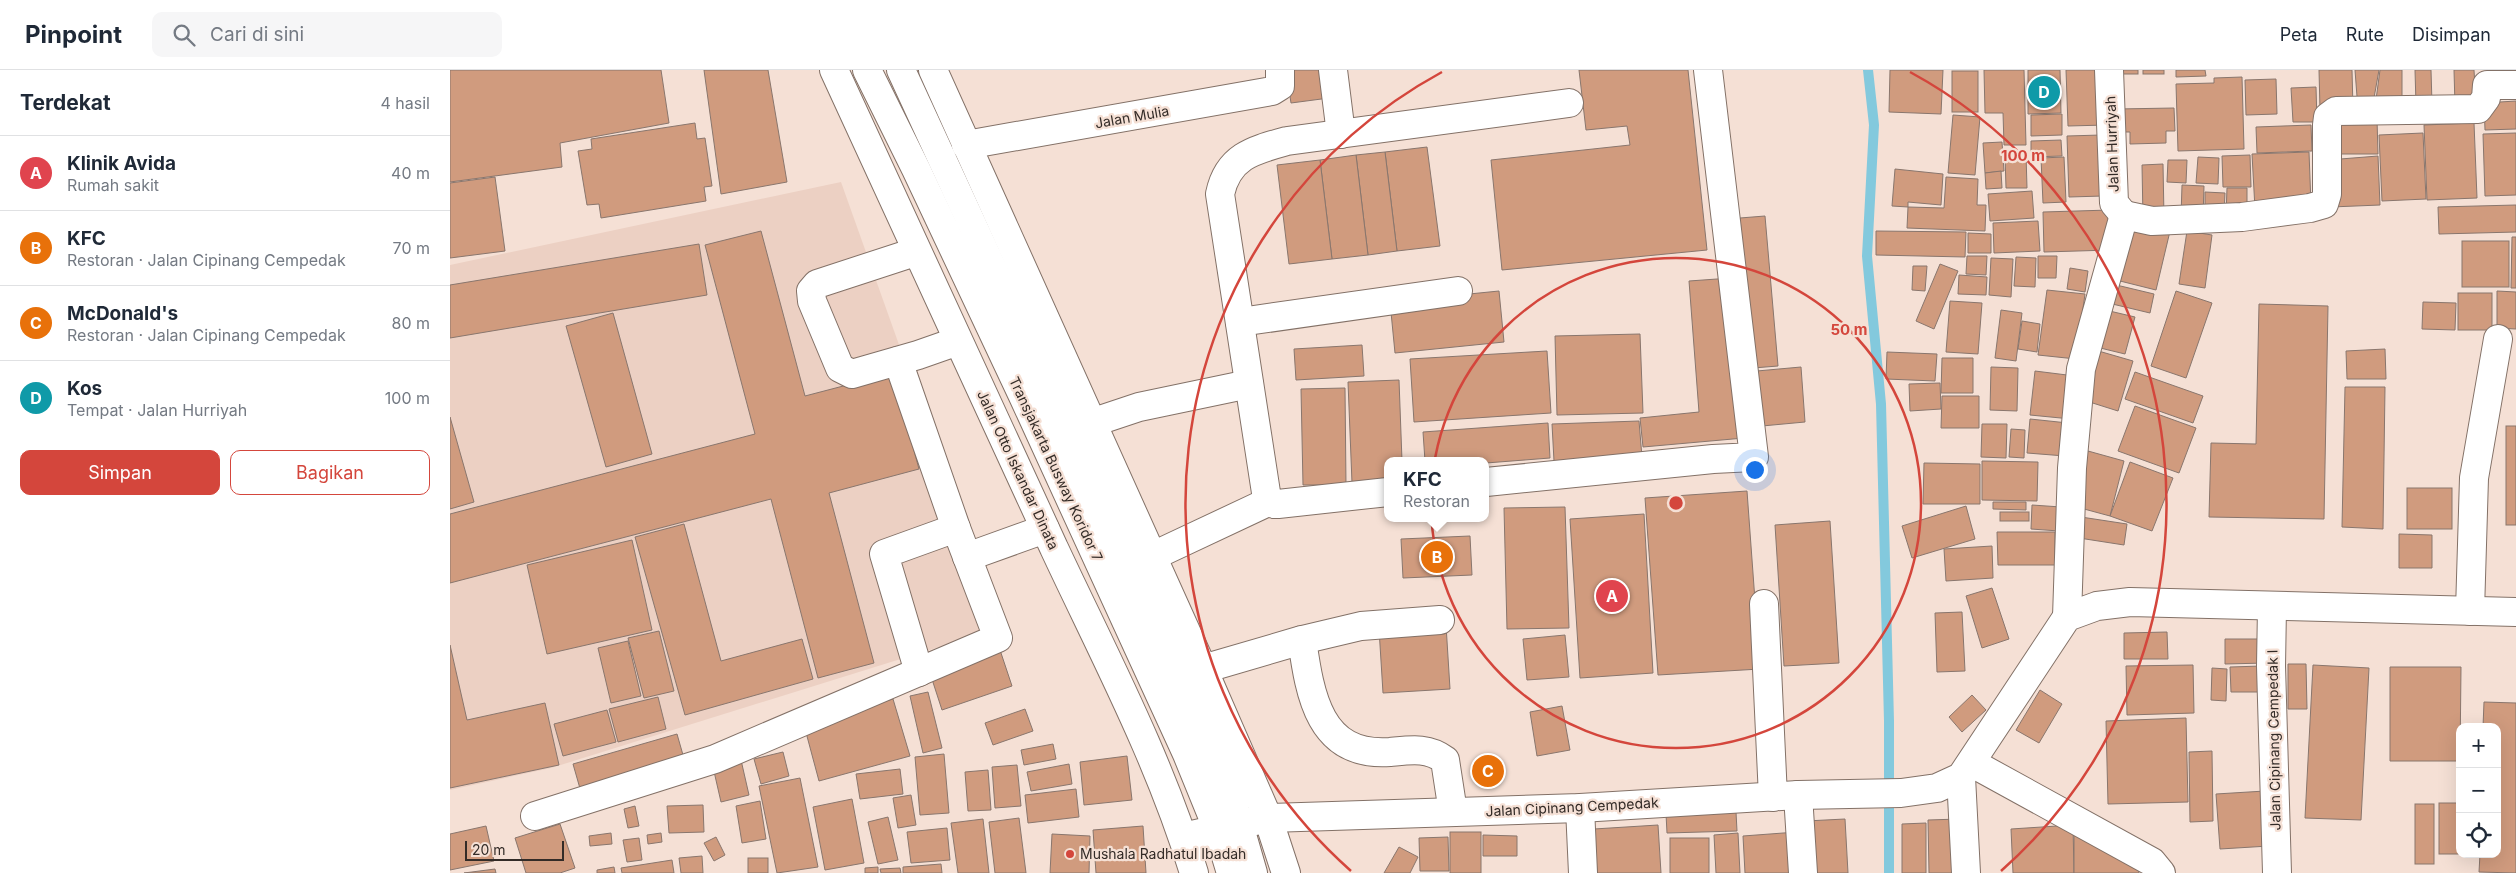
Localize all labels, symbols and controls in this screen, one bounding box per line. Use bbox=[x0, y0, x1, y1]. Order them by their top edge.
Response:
search box bbox=[152, 12, 502, 57]
text: Pinpoint bbox=[25, 20, 122, 49]
icon: search bbox=[170, 21, 198, 49]
text: Cari di sini bbox=[210, 23, 304, 46]
text: Peta bbox=[2280, 24, 2318, 45]
text: Rute bbox=[2346, 24, 2384, 45]
text: Disimpan bbox=[2412, 24, 2491, 45]
pin: D bbox=[2028, 73, 2060, 111]
text: Terdekat bbox=[20, 90, 111, 115]
text: 4 hasil bbox=[381, 93, 430, 113]
street label: Jalan Hurriyah bbox=[2101, 96, 2122, 192]
street label: Jalan Mulia bbox=[1094, 102, 1170, 131]
text: 100 m bbox=[2001, 146, 2045, 165]
text: Klinik Avida bbox=[67, 152, 176, 175]
text: A bbox=[30, 163, 42, 183]
text: 40 m bbox=[391, 163, 430, 183]
text: Rumah sakit bbox=[67, 175, 159, 195]
text: KFC bbox=[67, 227, 106, 250]
text: B bbox=[31, 238, 41, 258]
text: 70 m bbox=[393, 238, 430, 258]
text: Restoran · Jalan Cipinang Cempedak bbox=[67, 250, 346, 270]
text: McDonald's bbox=[67, 302, 178, 325]
text: C bbox=[30, 313, 42, 333]
text: 80 m bbox=[391, 313, 430, 333]
text: 50 m bbox=[1831, 320, 1867, 339]
text: Restoran · Jalan Cipinang Cempedak bbox=[67, 325, 346, 345]
street label: Transjakarta Busway Koridor 7 bbox=[1006, 374, 1107, 564]
text: Kos bbox=[67, 377, 102, 400]
street label: Jalan Otto Iskandar Dinata bbox=[974, 387, 1063, 552]
text: D bbox=[30, 388, 42, 408]
text: 100 m bbox=[385, 388, 430, 408]
text: Tempat · Jalan Hurriyah bbox=[67, 400, 247, 420]
button: Simpan bbox=[20, 450, 220, 495]
button: Bagikan bbox=[230, 450, 430, 495]
popup bbox=[1384, 457, 1489, 522]
your location bbox=[1742, 457, 1768, 483]
text: KFC bbox=[1403, 468, 1442, 491]
text: Restoran bbox=[1403, 491, 1470, 511]
centre of rings bbox=[1667, 494, 1685, 512]
pin: B bbox=[1421, 538, 1453, 576]
pin: A bbox=[1596, 577, 1628, 615]
street label: Jalan Cipinang Cempedak I bbox=[2263, 649, 2284, 831]
map controls bbox=[2456, 723, 2501, 858]
button: + bbox=[2456, 723, 2501, 768]
pin: C bbox=[1472, 752, 1504, 790]
button: − bbox=[2456, 768, 2501, 813]
street label: Jalan Cipinang Cempedak bbox=[1485, 793, 1659, 820]
button: locate bbox=[2456, 813, 2501, 858]
scale bar bbox=[465, 838, 564, 861]
text: 20 m bbox=[472, 841, 506, 858]
place label: Mushala Radhatul Ibadah bbox=[1080, 845, 1246, 862]
marker: Mushala Radhatul Ibadah bbox=[1064, 848, 1076, 860]

